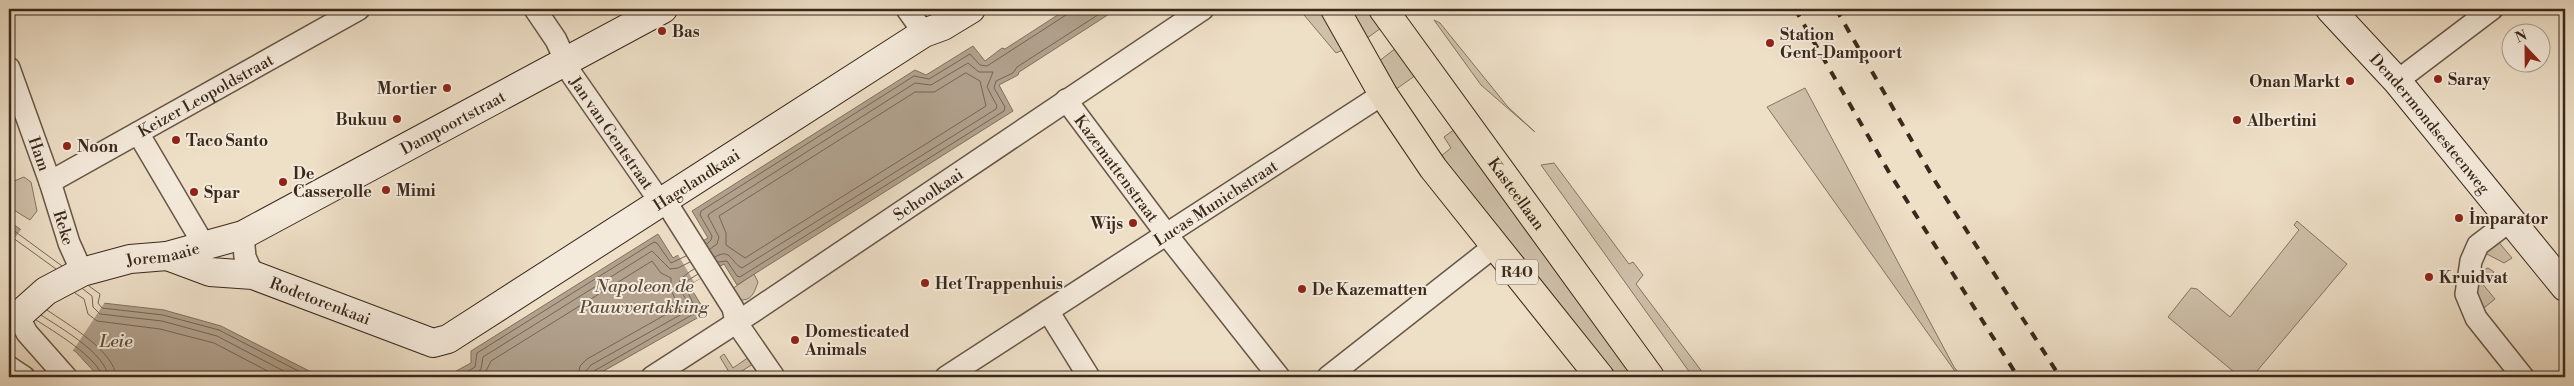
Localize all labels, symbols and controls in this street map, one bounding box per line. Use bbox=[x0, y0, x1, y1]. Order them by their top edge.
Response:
place label: Bas bbox=[672, 22, 700, 42]
north arrow bbox=[2502, 22, 2552, 72]
marker: Bas bbox=[656, 25, 668, 37]
place label: Station Gent-Dampoort bbox=[1780, 25, 1902, 63]
text: N bbox=[2513, 26, 2530, 47]
marker: Station Gent-Dampoort bbox=[1764, 37, 1776, 49]
street label: Dendermondsesteenweg bbox=[2365, 49, 2494, 199]
street label: Keizer Leopoldstraat bbox=[134, 50, 277, 142]
place label: Saray bbox=[2448, 70, 2491, 90]
street label: Jan van Gentstraat bbox=[564, 72, 658, 194]
place label: Onan Markt bbox=[2249, 72, 2340, 92]
marker: Saray bbox=[2432, 73, 2444, 85]
marker: Onan Markt bbox=[2344, 75, 2356, 87]
place label: Mortier bbox=[377, 79, 437, 99]
marker: Mortier bbox=[441, 82, 453, 94]
street label: Dampoortstraat bbox=[397, 87, 509, 159]
place label: Bukuu bbox=[335, 110, 387, 130]
street label: Kazemattenstraat bbox=[1070, 111, 1163, 226]
place label: Albertini bbox=[2246, 111, 2317, 131]
marker: Bukuu bbox=[391, 113, 403, 125]
marker: Albertini bbox=[2231, 114, 2243, 126]
place label: Taco Santo bbox=[186, 131, 268, 151]
street label: Ham bbox=[24, 134, 54, 174]
marker: Taco Santo bbox=[170, 134, 182, 146]
place label: Noon bbox=[77, 137, 118, 157]
marker: Noon bbox=[61, 140, 73, 152]
street label: Hagelandkaai bbox=[650, 145, 744, 215]
street label: Kasteellaan bbox=[1483, 154, 1549, 235]
street label: Lucas Munichstraat bbox=[1150, 156, 1282, 251]
place label: De Casserolle bbox=[293, 164, 372, 202]
street label: Schoolkaai bbox=[890, 164, 967, 225]
marker: De Casserolle bbox=[277, 176, 289, 188]
place label: Mimi bbox=[396, 181, 436, 201]
place label: Spar bbox=[204, 183, 240, 203]
marker: Mimi bbox=[380, 184, 392, 196]
marker: Spar bbox=[188, 186, 200, 198]
place label: İmparator bbox=[2469, 207, 2548, 229]
street label: Reke bbox=[48, 208, 78, 248]
marker: İmparator bbox=[2453, 212, 2465, 224]
place label: Wijs bbox=[1089, 214, 1123, 234]
marker: Wijs bbox=[1127, 217, 1139, 229]
street label: Joremaaie bbox=[123, 239, 202, 271]
road number: R40 bbox=[1496, 260, 1538, 284]
place label: Kruidvat bbox=[2439, 268, 2508, 288]
marker: Kruidvat bbox=[2423, 271, 2435, 283]
street label: Rodetorenkaai bbox=[267, 273, 373, 330]
place label: Het Trappenhuis bbox=[935, 274, 1063, 294]
water label: Napoleon de Pauwvertakking bbox=[579, 275, 709, 319]
marker: Het Trappenhuis bbox=[919, 277, 931, 289]
place label: De Kazematten bbox=[1312, 280, 1427, 300]
marker: De Kazematten bbox=[1296, 283, 1308, 295]
place label: Domesticated Animals bbox=[804, 322, 910, 360]
water label: Leie bbox=[98, 330, 133, 353]
marker: Domesticated Animals bbox=[789, 334, 801, 346]

